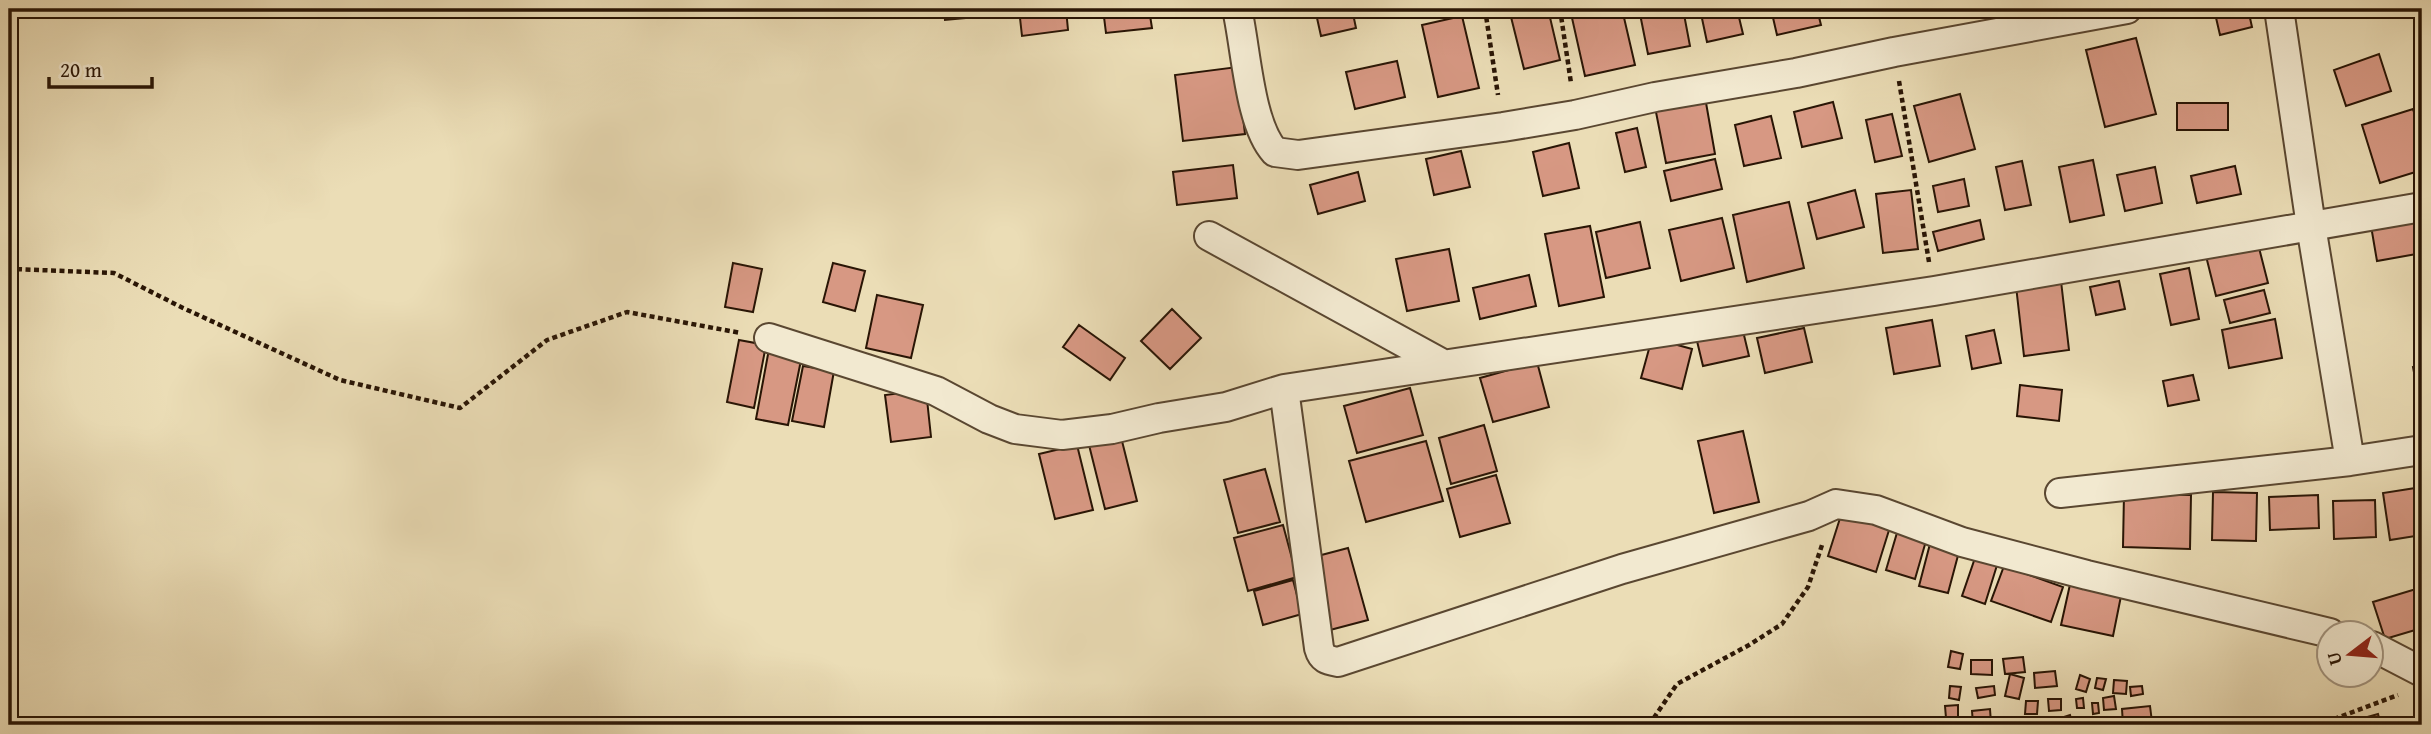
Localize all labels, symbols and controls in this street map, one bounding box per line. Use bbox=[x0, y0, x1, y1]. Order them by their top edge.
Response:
scale bar bbox=[49, 46, 152, 90]
text: 20 m bbox=[60, 54, 102, 85]
north arrow bbox=[2316, 618, 2386, 688]
text: U bbox=[2318, 648, 2349, 669]

